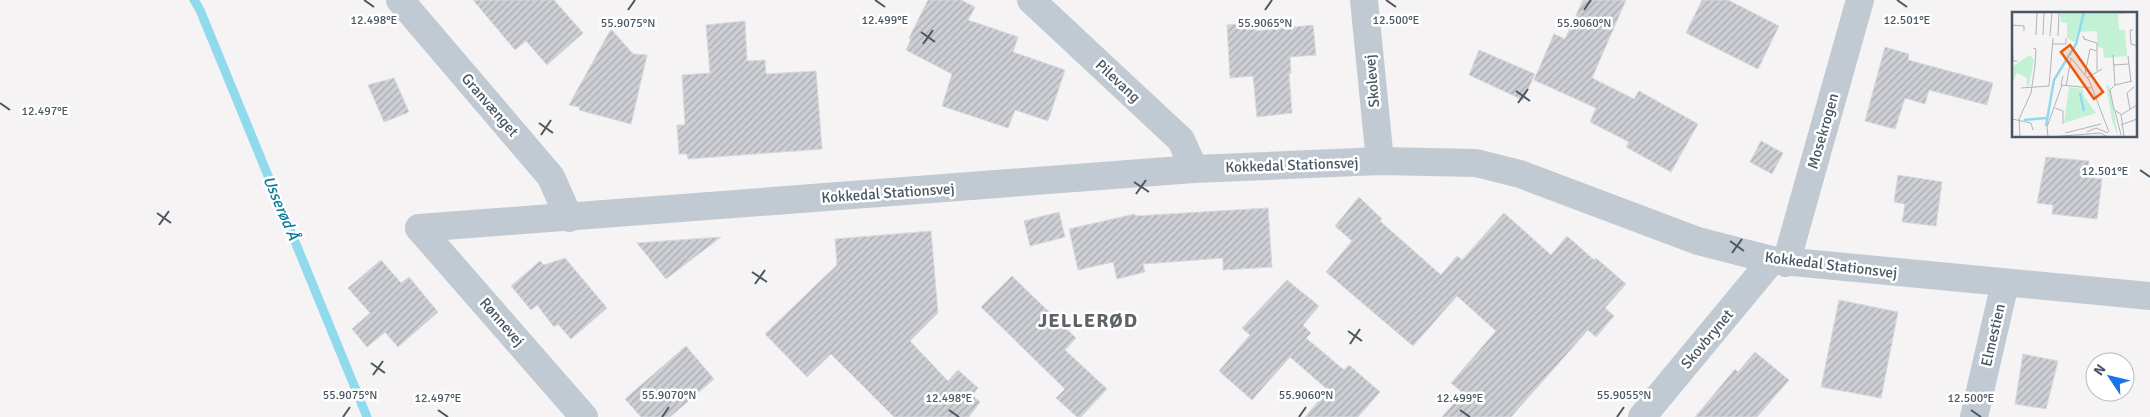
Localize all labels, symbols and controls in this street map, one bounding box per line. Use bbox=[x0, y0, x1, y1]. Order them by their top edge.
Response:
inset map bbox=[2012, 12, 2138, 138]
text: 12.498°E bbox=[351, 13, 398, 28]
text: 12.499°E bbox=[862, 13, 909, 28]
text: 12.500°E bbox=[1373, 13, 1420, 28]
text: 12.501°E bbox=[1884, 13, 1931, 28]
text: 55.9075°N bbox=[601, 16, 655, 31]
text: 55.9065°N bbox=[1238, 16, 1292, 31]
text: 55.9060°N bbox=[1557, 16, 1611, 31]
street label: Skolevej bbox=[1361, 54, 1383, 108]
street label: Pilevang bbox=[1092, 56, 1144, 106]
street label: Granvænget bbox=[458, 70, 522, 140]
street label: Mosekrogen bbox=[1804, 91, 1842, 171]
text: 12.497°E bbox=[22, 104, 69, 119]
street label: Kokkedal Stationsvej bbox=[1225, 154, 1359, 176]
text: 12.501°E bbox=[2082, 164, 2129, 179]
water label: Usserød Å bbox=[259, 173, 304, 244]
street label: Kokkedal Stationsvej bbox=[821, 179, 955, 207]
street label: Kokkedal Stationsvej bbox=[1764, 248, 1898, 282]
street label: Rønnevej bbox=[476, 294, 528, 350]
street label: Elmestien bbox=[1977, 302, 2009, 368]
street label: Skovbrynet bbox=[1677, 306, 1737, 372]
district label: JELLERØD bbox=[1038, 308, 1138, 333]
north arrow bbox=[2085, 352, 2135, 402]
text: N bbox=[2090, 361, 2110, 379]
text: 55.9075°N bbox=[323, 388, 377, 403]
text: 55.9070°N bbox=[642, 388, 696, 403]
text: 55.9060°N bbox=[1279, 388, 1333, 403]
text: 55.9055°N bbox=[1597, 388, 1651, 403]
text: 12.497°E bbox=[415, 391, 462, 406]
text: 12.498°E bbox=[926, 391, 973, 406]
text: 12.499°E bbox=[1437, 391, 1484, 406]
text: 12.500°E bbox=[1948, 391, 1995, 406]

